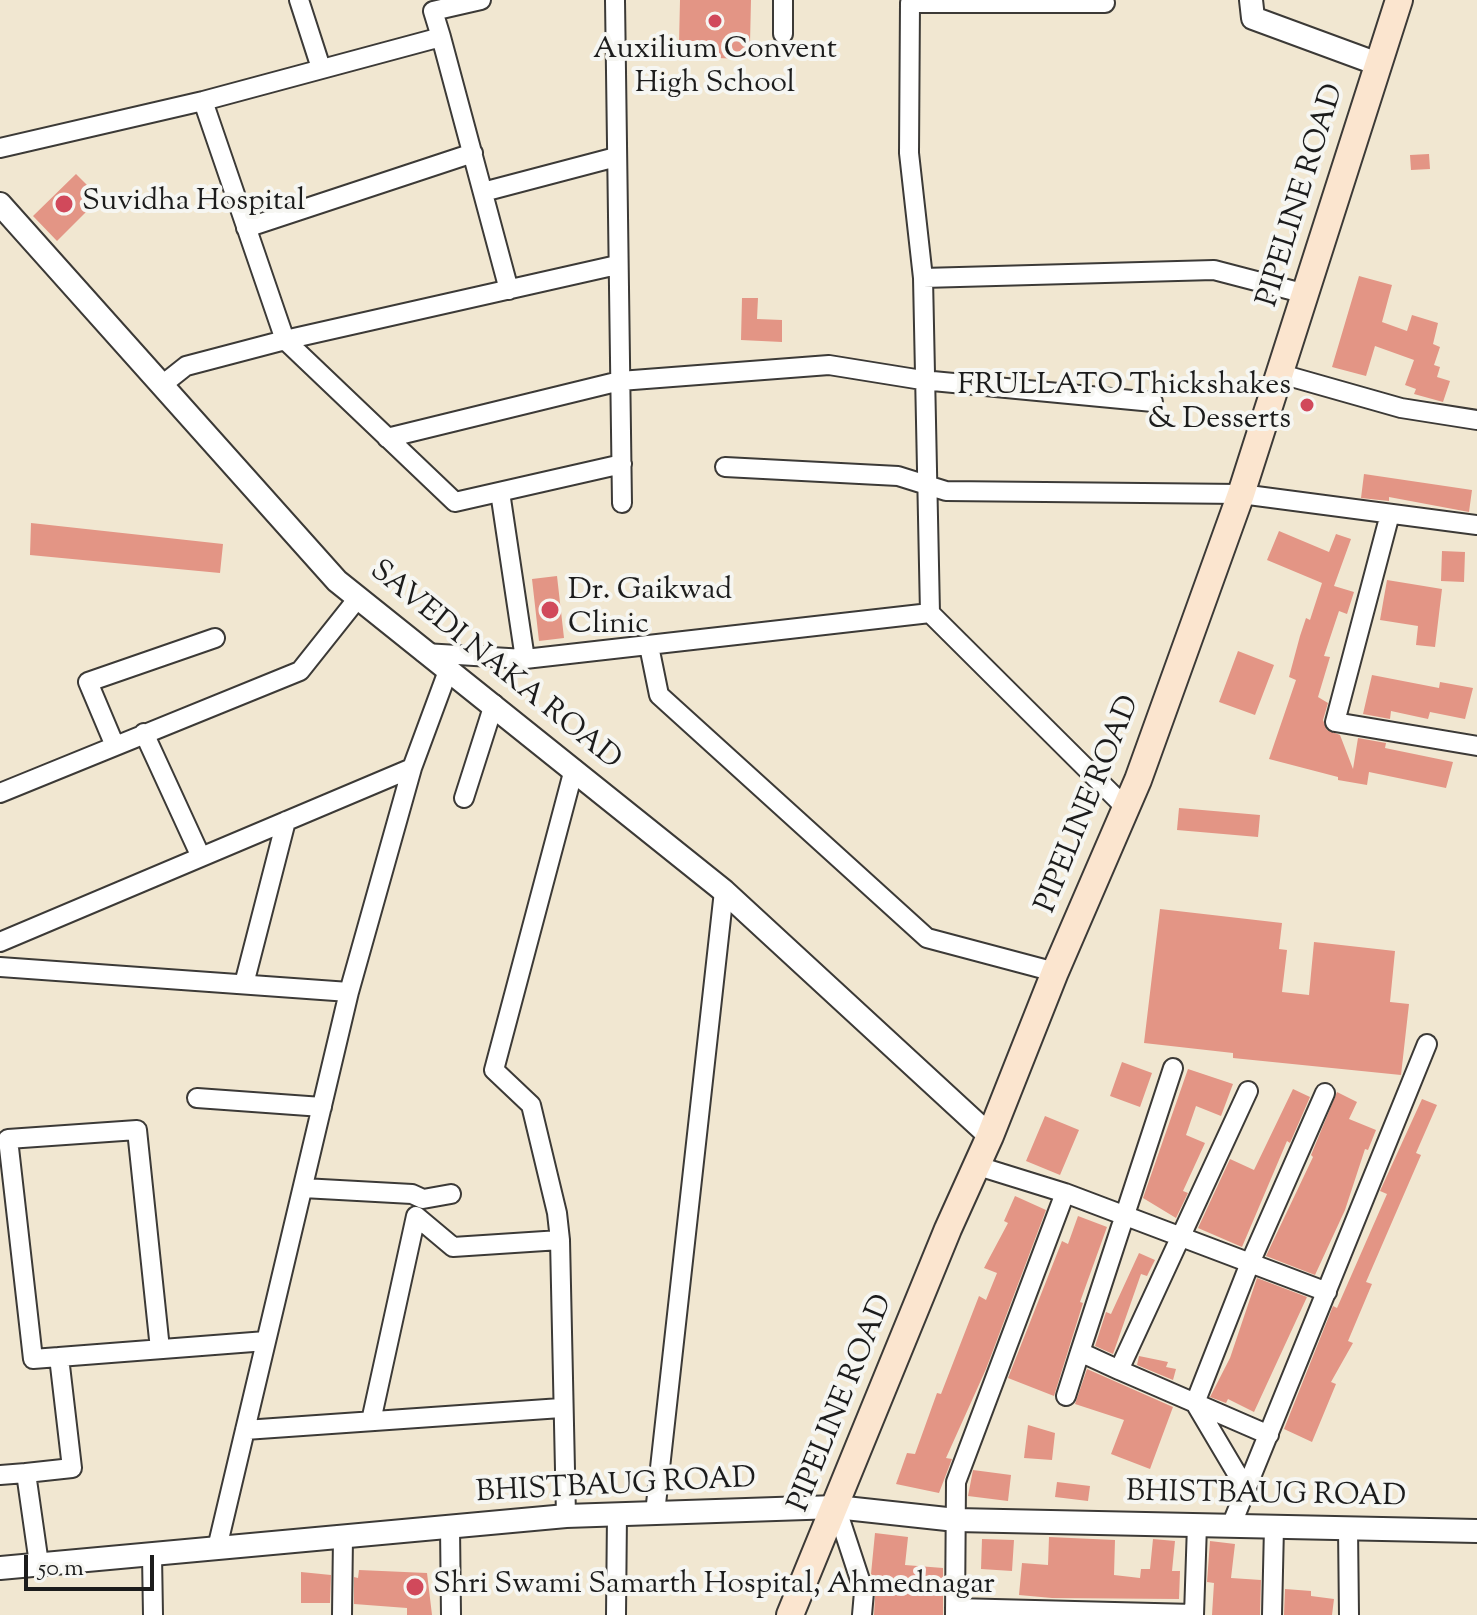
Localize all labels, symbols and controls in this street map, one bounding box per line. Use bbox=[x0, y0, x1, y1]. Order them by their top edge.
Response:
marker: Auxilium Convent High School bbox=[706, 12, 724, 30]
place label: Auxilium Convent High School bbox=[593, 34, 837, 104]
street label: PIPELINE ROAD bbox=[1252, 80, 1354, 312]
place label: Suvidha Hospital bbox=[82, 186, 305, 222]
marker: Suvidha Hospital bbox=[53, 193, 75, 215]
place label: FRULLATO Thickshakes & Desserts bbox=[958, 370, 1291, 440]
marker: FRULLATO Thickshakes & Desserts bbox=[1298, 396, 1316, 414]
street label: SAVEDI NAKA ROAD bbox=[361, 555, 627, 779]
place label: Dr. Gaikwad Clinic bbox=[568, 575, 732, 646]
marker: Dr. Gaikwad Clinic bbox=[539, 599, 561, 621]
street label: PIPELINE ROAD bbox=[1030, 691, 1150, 919]
street label: PIPELINE ROAD bbox=[783, 1290, 903, 1518]
street label: BHISTBAUG ROAD bbox=[475, 1463, 757, 1513]
street label: BHISTBAUG ROAD bbox=[1126, 1477, 1406, 1517]
scale bar bbox=[28, 1539, 158, 1589]
text: 50 m bbox=[38, 1552, 84, 1586]
place label: Shri Swami Samarth Hospital, Ahmednagar bbox=[433, 1569, 995, 1605]
marker: Shri Swami Samarth Hospital, Ahmednagar bbox=[404, 1576, 426, 1598]

